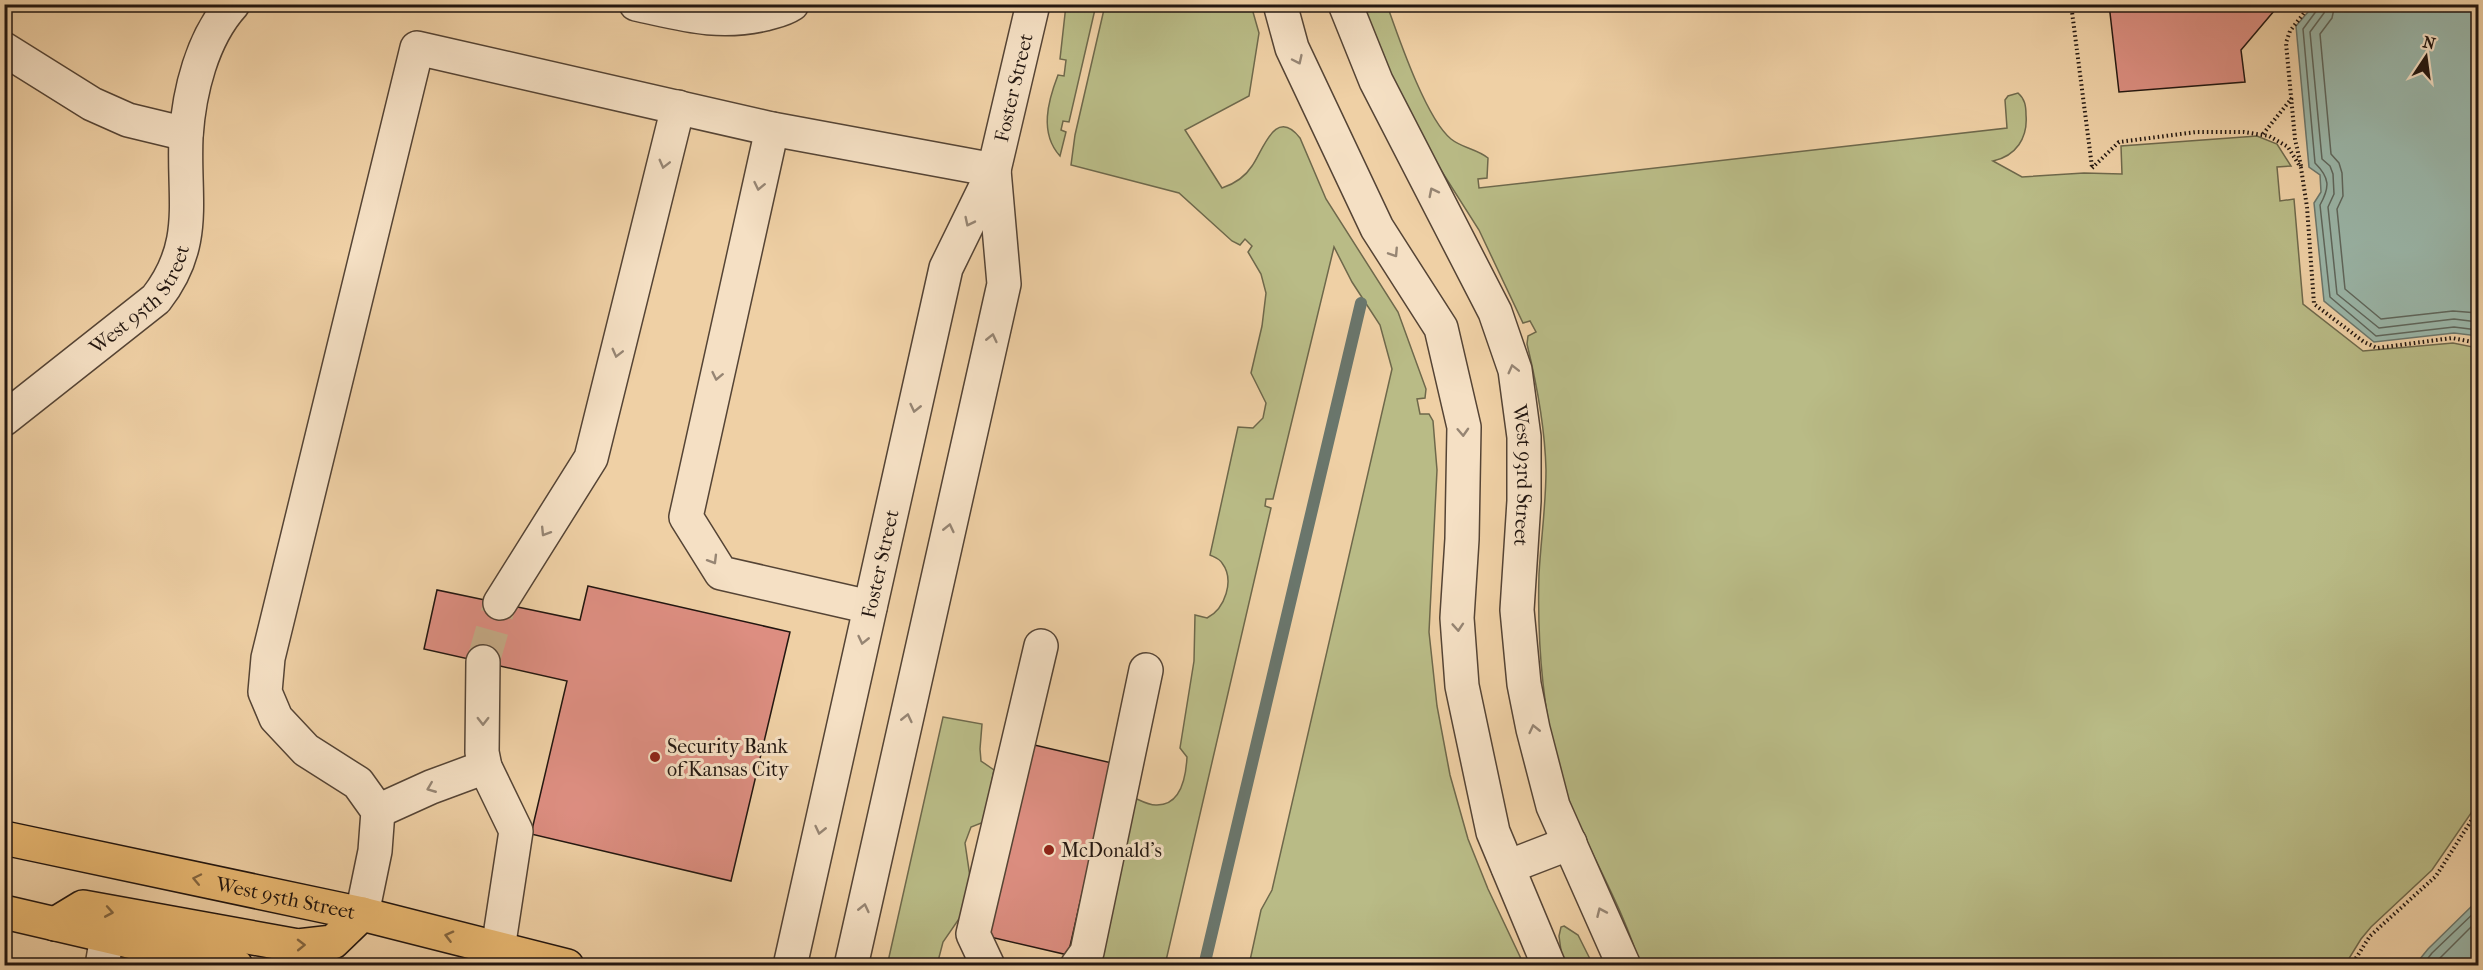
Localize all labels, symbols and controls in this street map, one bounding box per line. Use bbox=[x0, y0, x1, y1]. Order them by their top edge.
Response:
north arrow bbox=[2396, 27, 2456, 87]
street label: Foster Street bbox=[990, 31, 1038, 144]
text: N bbox=[2421, 32, 2438, 54]
one-way arrow bbox=[1290, 54, 1302, 65]
one-way arrow bbox=[659, 158, 671, 169]
one-way arrow bbox=[753, 180, 766, 190]
one-way arrow bbox=[1429, 188, 1440, 198]
one-way arrow bbox=[964, 216, 976, 227]
street label: West 95th Street bbox=[84, 243, 194, 360]
one-way arrow bbox=[1386, 247, 1397, 258]
one-way arrow bbox=[985, 333, 998, 343]
one-way arrow bbox=[612, 348, 625, 358]
one-way arrow bbox=[1508, 364, 1521, 374]
one-way arrow bbox=[712, 371, 725, 381]
street label: West 93rd Street bbox=[1508, 402, 1535, 547]
one-way arrow bbox=[909, 403, 922, 413]
one-way arrow bbox=[1456, 428, 1469, 437]
street label: Foster Street bbox=[857, 507, 904, 621]
one-way arrow bbox=[942, 523, 955, 533]
one-way arrow bbox=[541, 526, 553, 536]
one-way arrow bbox=[706, 554, 718, 564]
one-way arrow bbox=[1451, 622, 1464, 631]
one-way arrow bbox=[857, 634, 870, 644]
one-way arrow bbox=[899, 713, 912, 723]
one-way arrow bbox=[477, 716, 489, 725]
one-way arrow bbox=[1528, 725, 1541, 735]
place label: Security Bank of Kansas City bbox=[667, 735, 790, 781]
marker: Security Bank of Kansas City bbox=[648, 750, 662, 764]
one-way arrow bbox=[426, 781, 437, 793]
one-way arrow bbox=[814, 825, 827, 835]
place label: McDonald's bbox=[1061, 839, 1162, 862]
marker: McDonald's bbox=[1042, 843, 1056, 857]
street label: West 95th Street bbox=[213, 872, 357, 924]
one-way arrow bbox=[192, 873, 202, 886]
one-way arrow bbox=[857, 904, 870, 914]
one-way arrow bbox=[103, 905, 113, 918]
one-way arrow bbox=[1597, 907, 1609, 918]
one-way arrow bbox=[444, 931, 454, 944]
one-way arrow bbox=[296, 939, 305, 951]

